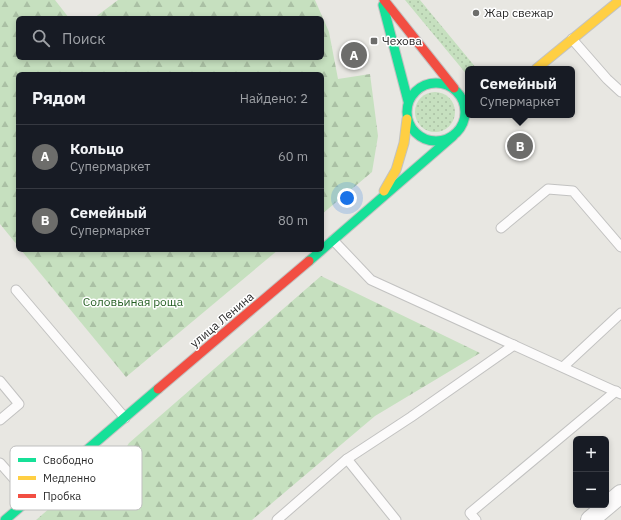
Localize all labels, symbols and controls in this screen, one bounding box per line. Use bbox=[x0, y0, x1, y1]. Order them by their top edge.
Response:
place label: Жар свежар bbox=[484, 5, 554, 20]
marker: Жар свежар bbox=[471, 8, 481, 18]
search box bbox=[16, 16, 324, 60]
icon: search bbox=[30, 27, 52, 49]
text: Поиск bbox=[62, 29, 105, 48]
place label: Чехова bbox=[382, 33, 422, 48]
marker: Чехова bbox=[369, 36, 379, 46]
pin: A bbox=[341, 40, 367, 70]
popup bbox=[465, 66, 575, 118]
text: Семейный bbox=[480, 74, 557, 93]
text: Рядом bbox=[32, 87, 86, 109]
text: Найдено: 2 bbox=[240, 90, 308, 107]
text: Супермаркет bbox=[480, 93, 560, 110]
pin: B bbox=[507, 131, 533, 161]
text: Кольцо bbox=[70, 139, 124, 158]
text: A bbox=[41, 148, 49, 165]
text: 60 m bbox=[278, 148, 308, 165]
text: Супермаркет bbox=[70, 158, 150, 175]
your location bbox=[337, 188, 357, 208]
text: Семейный bbox=[70, 203, 147, 222]
text: B bbox=[41, 212, 49, 229]
text: 80 m bbox=[278, 212, 308, 229]
text: Супермаркет bbox=[70, 222, 150, 239]
street label: улица Ленина bbox=[187, 288, 257, 351]
park label: Соловьиная роща bbox=[83, 294, 184, 309]
map controls bbox=[573, 436, 609, 508]
button: + bbox=[573, 436, 609, 472]
legend bbox=[10, 446, 142, 510]
text: Свободно bbox=[43, 453, 94, 467]
text: Медленно bbox=[43, 471, 96, 485]
button: − bbox=[573, 472, 609, 508]
text: Пробка bbox=[43, 489, 81, 503]

